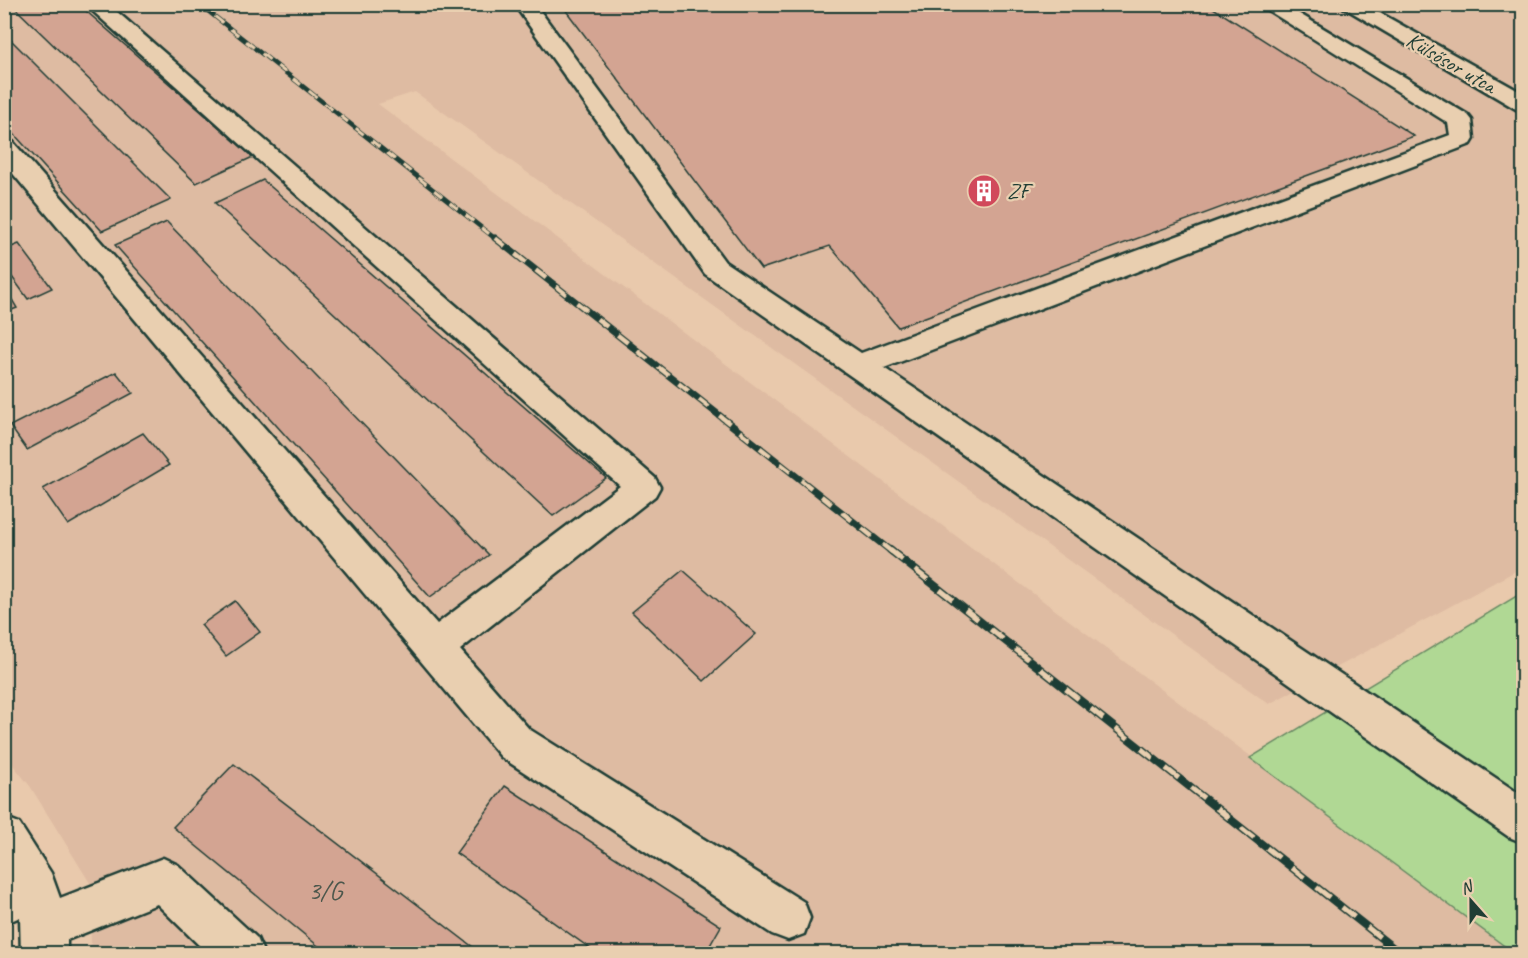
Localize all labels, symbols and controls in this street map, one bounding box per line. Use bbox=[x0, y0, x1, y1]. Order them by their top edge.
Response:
street label: Külsősor utca bbox=[1401, 26, 1503, 101]
building icon: ZF bbox=[966, 173, 1002, 209]
place label: ZF bbox=[1007, 177, 1033, 205]
north arrow bbox=[1441, 871, 1501, 931]
house number: 3/G bbox=[308, 873, 345, 907]
text: N bbox=[1458, 876, 1477, 899]

